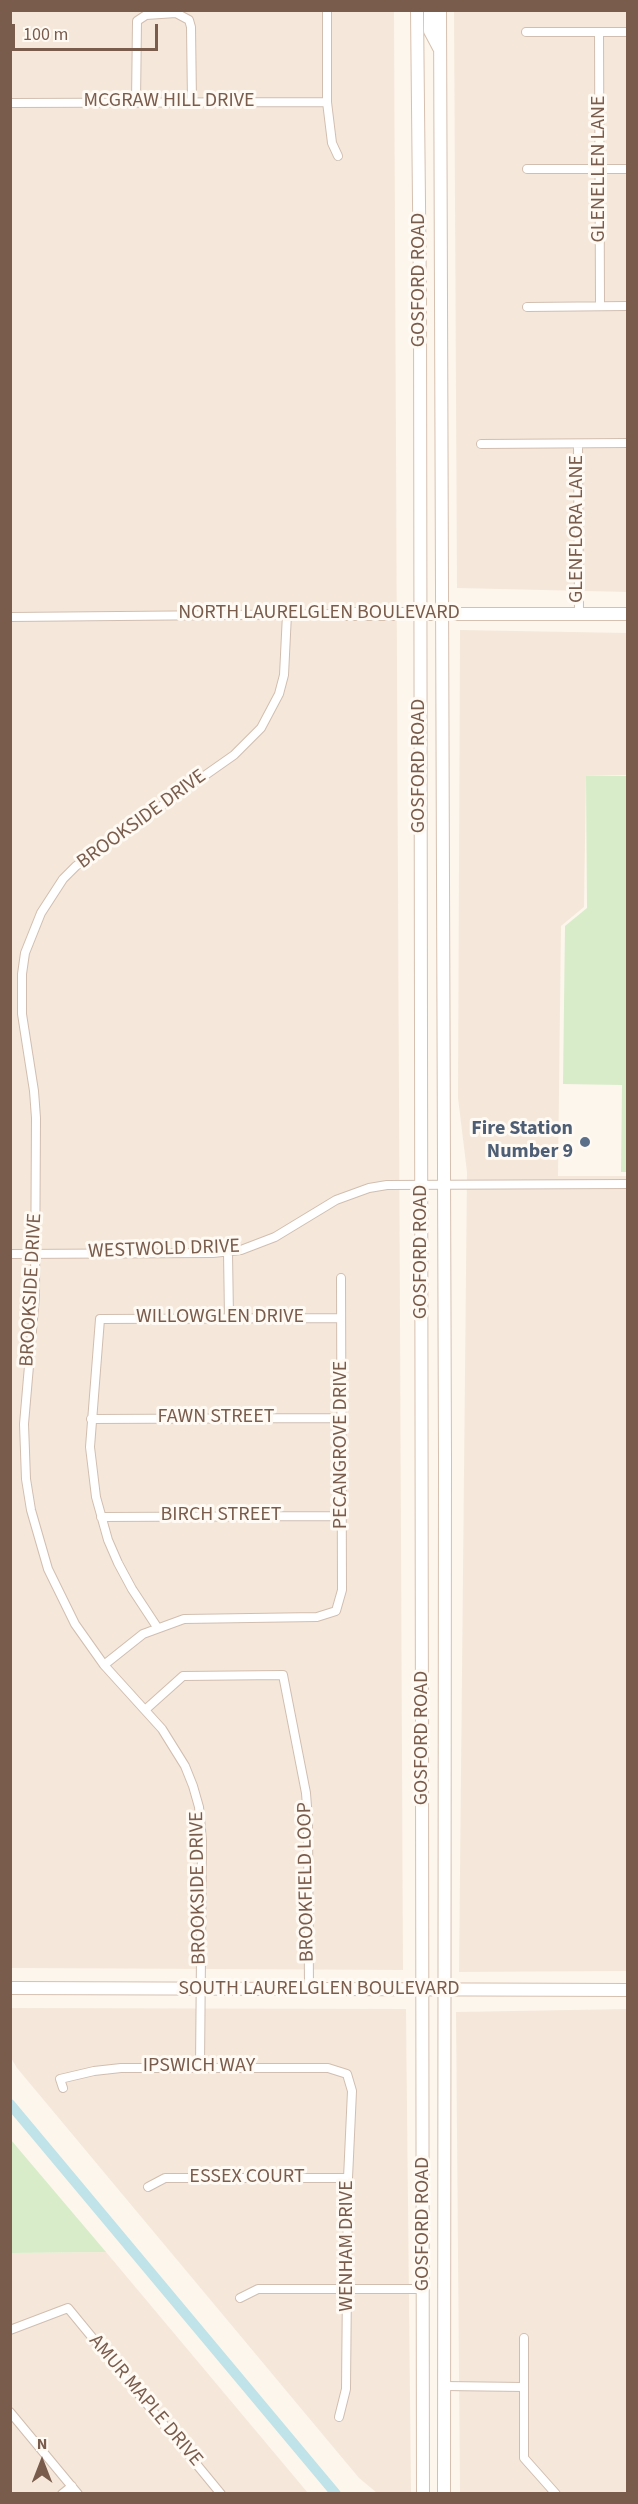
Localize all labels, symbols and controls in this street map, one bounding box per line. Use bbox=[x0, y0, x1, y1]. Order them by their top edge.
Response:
scale bar bbox=[15, 12, 160, 50]
text: 100 m bbox=[23, 22, 68, 47]
street label: MCGRAW HILL DRIVE bbox=[83, 90, 255, 114]
street label: GLENELLEN LANE bbox=[588, 95, 612, 243]
street label: GOSFORD ROAD bbox=[408, 213, 432, 347]
street label: GLENFLORA LANE bbox=[566, 455, 590, 603]
street label: NORTH LAURELGLEN BOULEVARD bbox=[178, 602, 460, 626]
street label: GOSFORD ROAD bbox=[408, 699, 432, 833]
street label: BROOKSIDE DRIVE bbox=[73, 765, 211, 875]
place label: Fire Station Number 9 bbox=[471, 1118, 573, 1165]
marker: Fire Station Number 9 bbox=[578, 1135, 592, 1149]
street label: GOSFORD ROAD bbox=[410, 1185, 434, 1319]
street label: BROOKSIDE DRIVE bbox=[16, 1213, 48, 1367]
street label: WESTWOLD DRIVE bbox=[88, 1235, 240, 1265]
street label: WILLOWGLEN DRIVE bbox=[136, 1306, 304, 1330]
street label: PECANGROVE DRIVE bbox=[330, 1361, 354, 1529]
street label: FAWN STREET bbox=[158, 1406, 274, 1430]
street label: BIRCH STREET bbox=[160, 1504, 282, 1528]
street label: GOSFORD ROAD bbox=[411, 1671, 435, 1805]
street label: BROOKFIELD LOOP bbox=[294, 1802, 320, 1962]
street label: BROOKSIDE DRIVE bbox=[186, 1811, 212, 1965]
street label: SOUTH LAURELGLEN BOULEVARD bbox=[178, 1978, 460, 2002]
street label: IPSWICH WAY bbox=[143, 2055, 255, 2079]
street label: GOSFORD ROAD bbox=[412, 2157, 436, 2291]
street label: ESSEX COURT bbox=[189, 2166, 305, 2190]
street label: WENHAM DRIVE bbox=[336, 2180, 360, 2312]
street label: AMUR MAPLE DRIVE bbox=[83, 2330, 207, 2472]
north arrow bbox=[12, 2432, 72, 2492]
text: N bbox=[37, 2433, 47, 2455]

